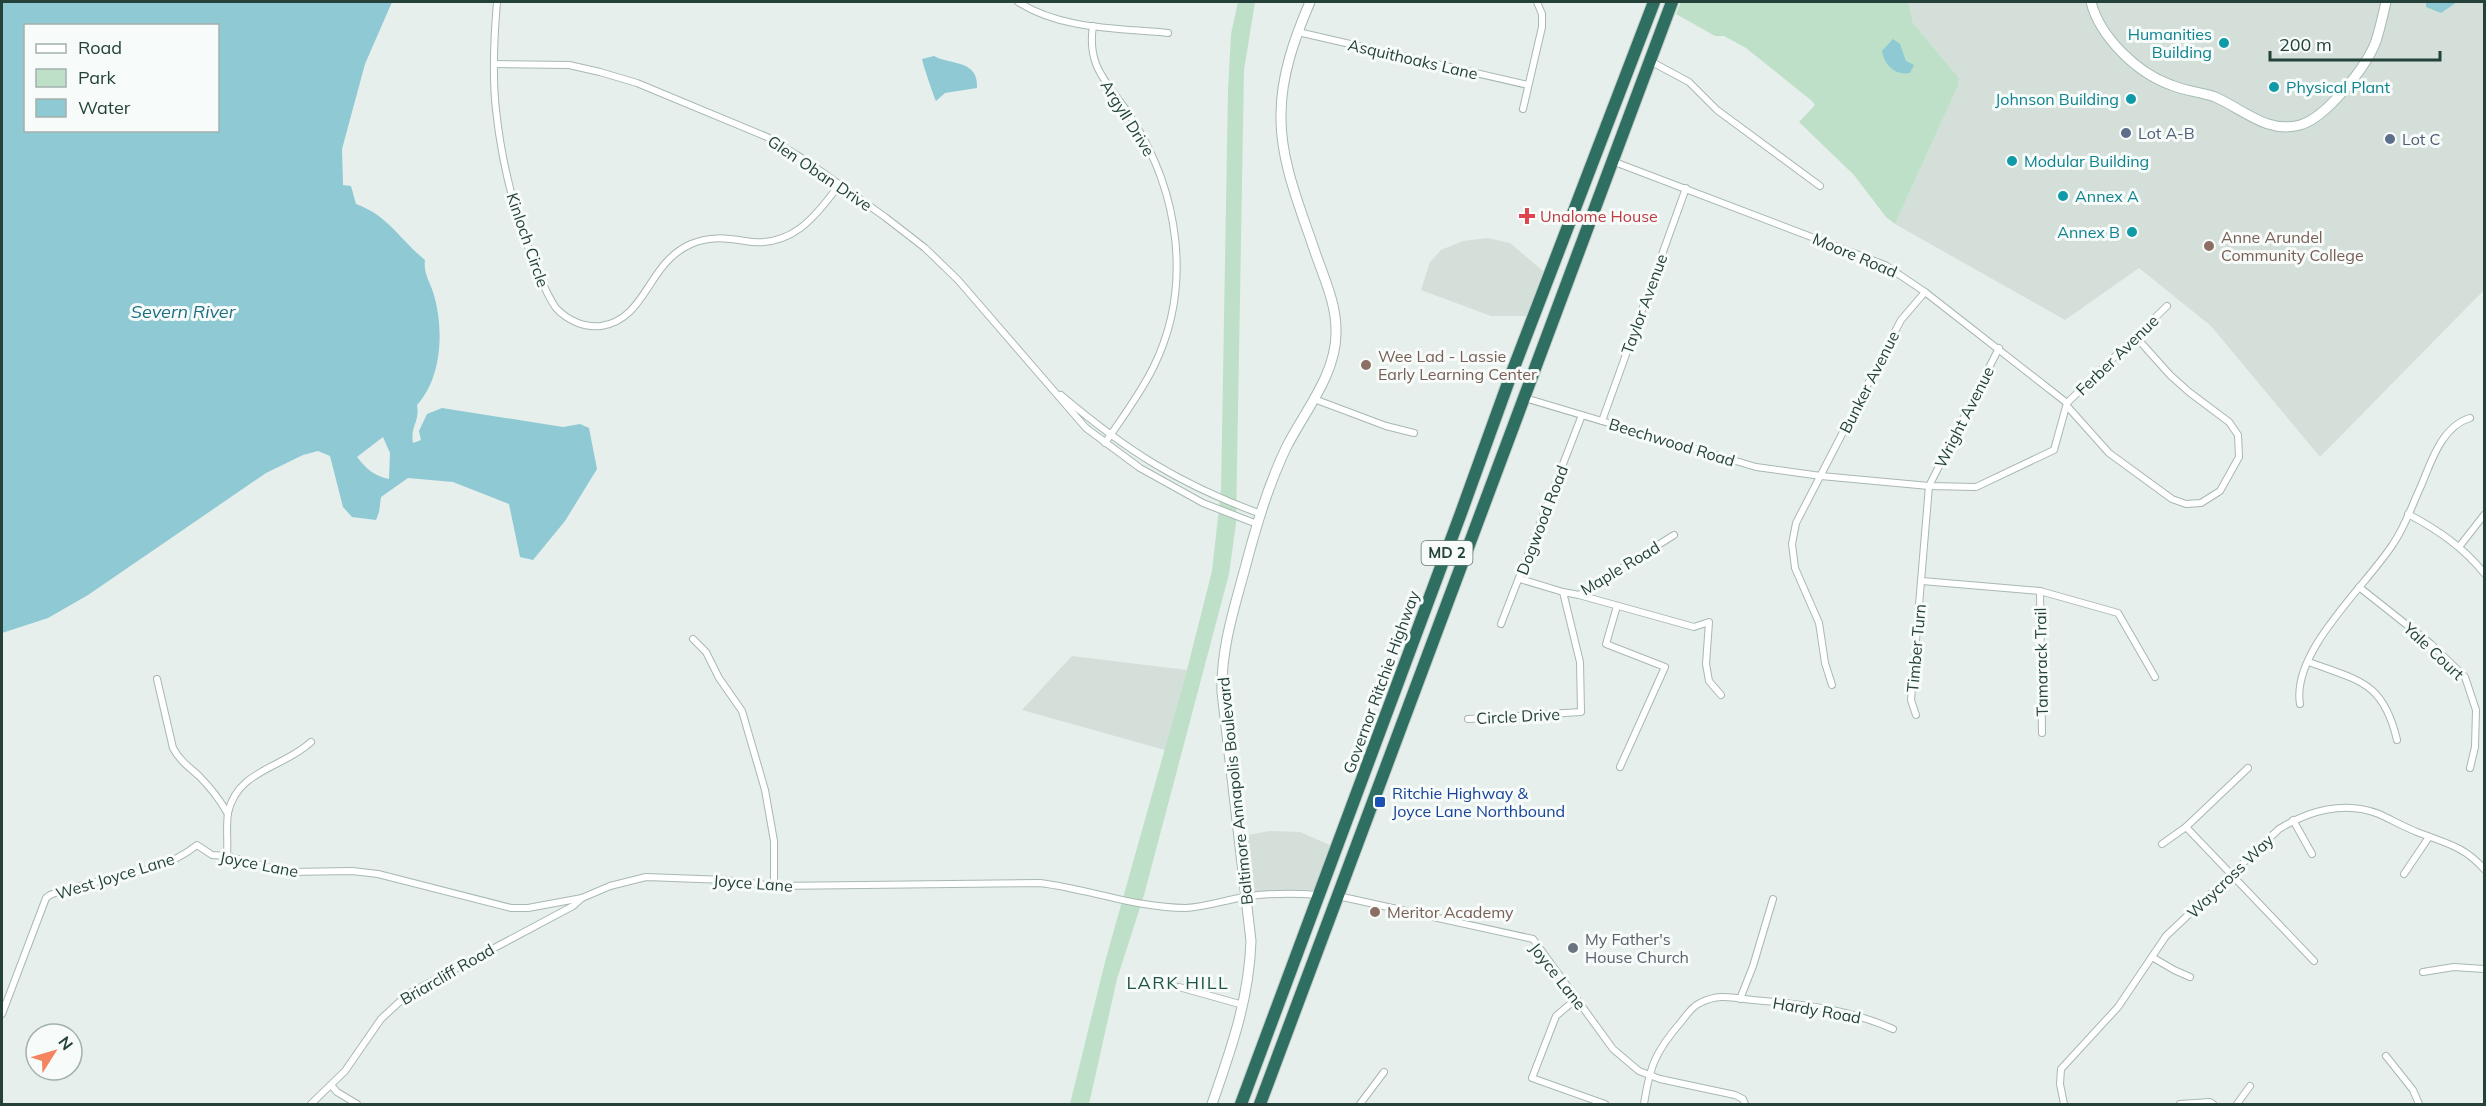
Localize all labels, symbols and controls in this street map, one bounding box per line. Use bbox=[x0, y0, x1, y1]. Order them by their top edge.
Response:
legend bbox=[24, 24, 219, 132]
place label: Humanities Building bbox=[2128, 24, 2212, 62]
scale bar bbox=[2270, 24, 2440, 62]
text: 200 m bbox=[2279, 33, 2332, 56]
street label: Asquithoaks Lane bbox=[1346, 34, 1480, 84]
text: Road bbox=[78, 36, 122, 59]
marker: Humanities Building bbox=[2217, 36, 2231, 50]
text: Park bbox=[78, 66, 117, 89]
street label: Argyll Drive bbox=[1097, 76, 1159, 160]
place label: Physical Plant bbox=[2286, 77, 2390, 97]
marker: Physical Plant bbox=[2267, 80, 2281, 94]
place label: Johnson Building bbox=[1995, 89, 2119, 109]
marker: Johnson Building bbox=[2124, 92, 2138, 106]
text: Water bbox=[78, 96, 131, 119]
place label: Lot A-B bbox=[2138, 123, 2195, 143]
marker: Lot A-B bbox=[2119, 126, 2133, 140]
place label: Lot C bbox=[2402, 129, 2440, 149]
street label: Glen Oban Drive bbox=[764, 131, 876, 215]
marker: Lot C bbox=[2383, 132, 2397, 146]
place label: Modular Building bbox=[2024, 151, 2149, 171]
marker: Modular Building bbox=[2005, 154, 2019, 168]
place label: Annex A bbox=[2075, 186, 2139, 206]
marker: Annex A bbox=[2056, 189, 2070, 203]
street label: Kinloch Circle bbox=[502, 190, 554, 290]
place label: Unalome House bbox=[1540, 206, 1658, 226]
marker: Unalome House bbox=[1518, 207, 1536, 225]
place label: Annex B bbox=[2057, 222, 2120, 242]
marker: Annex B bbox=[2125, 225, 2139, 239]
place label: Anne Arundel Community College bbox=[2221, 227, 2364, 265]
street label: Moore Road bbox=[1810, 228, 1900, 282]
marker: Anne Arundel Community College bbox=[2202, 239, 2216, 253]
street label: Taylor Avenue bbox=[1617, 251, 1671, 357]
water label: Severn River bbox=[131, 300, 237, 323]
street label: Ferber Avenue bbox=[2071, 311, 2163, 399]
street label: Bunker Avenue bbox=[1835, 328, 1903, 436]
place label: Wee Lad - Lassie Early Learning Center bbox=[1378, 346, 1537, 384]
marker: Wee Lad - Lassie Early Learning Center bbox=[1359, 358, 1373, 372]
street label: Wright Avenue bbox=[1930, 363, 1998, 471]
street label: Beechwood Road bbox=[1607, 413, 1737, 471]
street label: Dogwood Road bbox=[1512, 462, 1572, 578]
street label: Maple Road bbox=[1577, 537, 1663, 599]
road number: MD 2 bbox=[1422, 541, 1472, 565]
street label: Governor Ritchie Highway bbox=[1339, 587, 1424, 776]
street label: Timber Turn bbox=[1902, 603, 1930, 693]
street label: Tamarack Trail bbox=[2030, 607, 2052, 717]
street label: Yale Court bbox=[2399, 617, 2469, 684]
street label: Baltimore Annapolis Boulevard bbox=[1213, 676, 1257, 906]
street label: Circle Drive bbox=[1476, 704, 1560, 728]
place label: Ritchie Highway & Joyce Lane Northbound bbox=[1392, 783, 1565, 821]
marker: Ritchie Highway & Joyce Lane Northbound bbox=[1373, 795, 1387, 809]
street label: Waycross Way bbox=[2183, 829, 2278, 922]
street label: Joyce Lane bbox=[218, 847, 300, 881]
street label: West Joyce Lane bbox=[53, 848, 177, 904]
street label: Joyce Lane bbox=[713, 870, 793, 896]
place label: Meritor Academy bbox=[1387, 902, 1514, 922]
marker: Meritor Academy bbox=[1368, 905, 1382, 919]
place label: My Father's House Church bbox=[1585, 929, 1689, 967]
street label: Joyce Lane bbox=[1526, 938, 1590, 1014]
street label: Briarcliff Road bbox=[396, 939, 498, 1009]
marker: My Father's House Church bbox=[1566, 941, 1580, 955]
district label: LARK HILL bbox=[1127, 971, 1229, 994]
street label: Hardy Road bbox=[1771, 992, 1863, 1028]
north arrow bbox=[24, 1022, 84, 1082]
text: N bbox=[54, 1032, 78, 1054]

